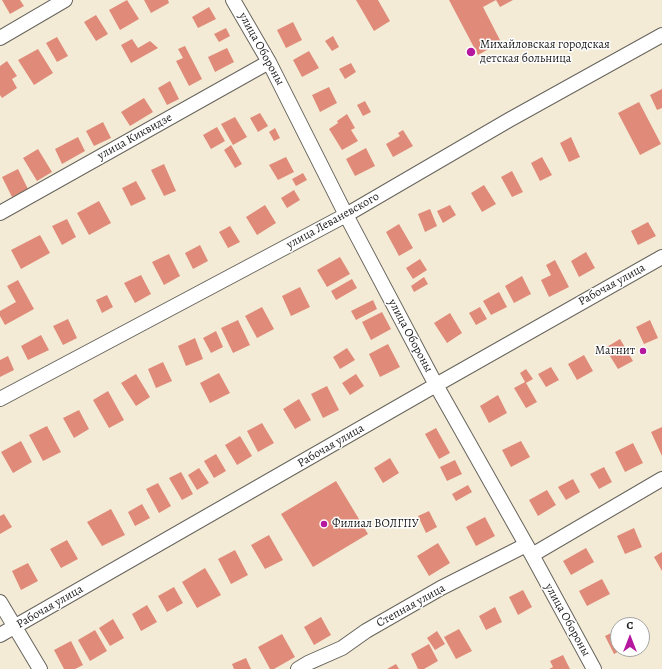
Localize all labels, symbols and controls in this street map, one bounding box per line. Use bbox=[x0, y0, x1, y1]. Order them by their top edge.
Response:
street label: улица Обороны bbox=[235, 10, 287, 88]
place label: Михайловская городская детская больница bbox=[480, 38, 610, 66]
marker: Михайловская городская детская больница bbox=[465, 46, 477, 58]
street label: улица Киквидзе bbox=[95, 111, 175, 163]
street label: улица Леваневского bbox=[284, 190, 382, 252]
street label: Рабочая улица bbox=[576, 261, 648, 309]
street label: улица Обороны bbox=[385, 297, 435, 375]
place label: Магнит bbox=[595, 344, 635, 358]
marker: Магнит bbox=[638, 346, 648, 356]
street label: Рабочая улица bbox=[295, 421, 367, 471]
place label: Филиал ВОЛГПУ bbox=[332, 517, 419, 531]
marker: Филиал ВОЛГПУ bbox=[319, 519, 329, 529]
street label: Степная улица bbox=[374, 581, 448, 631]
street label: улица Обороны bbox=[541, 581, 593, 659]
street label: Рабочая улица bbox=[14, 582, 86, 632]
north arrow bbox=[610, 617, 650, 657]
text: С bbox=[627, 618, 633, 633]

